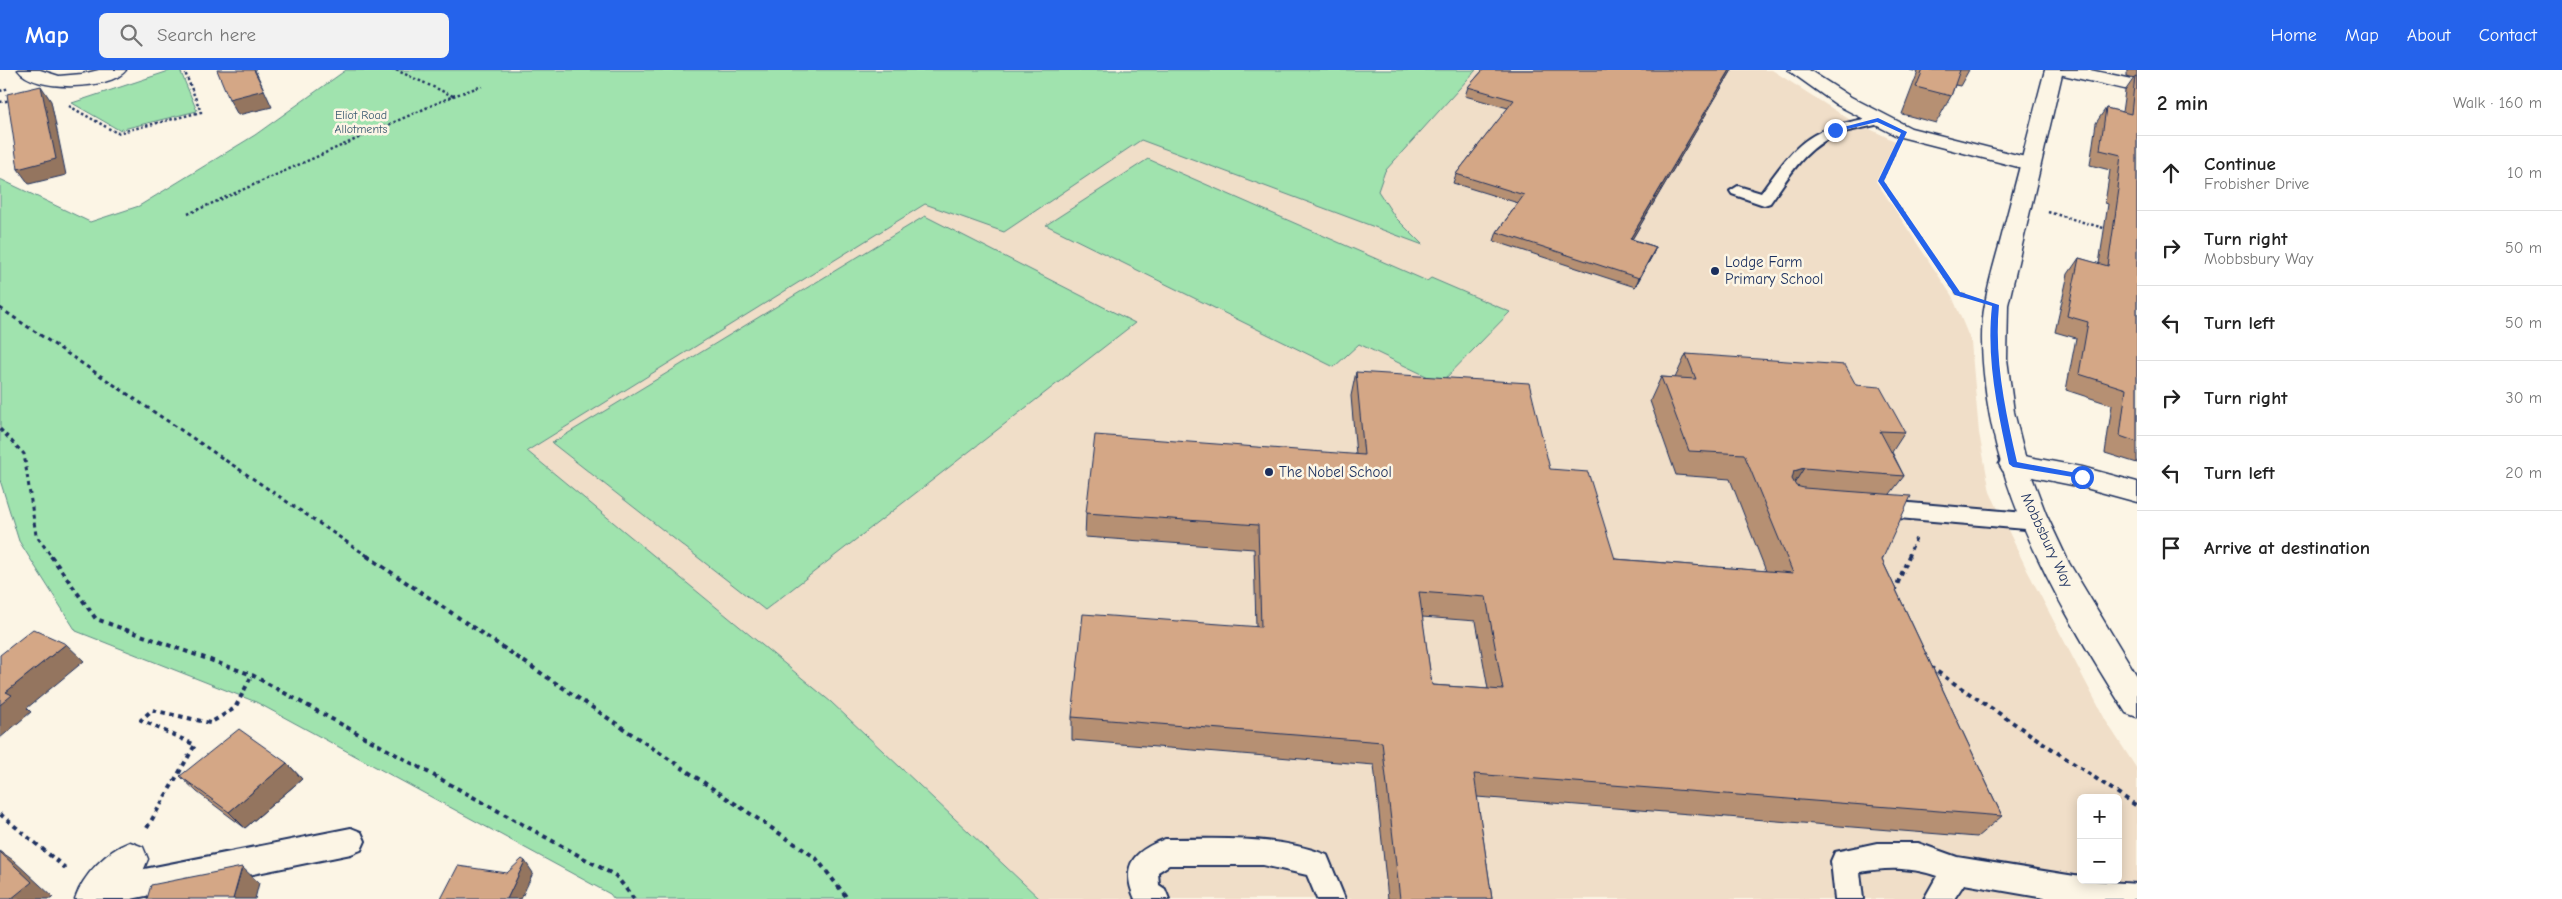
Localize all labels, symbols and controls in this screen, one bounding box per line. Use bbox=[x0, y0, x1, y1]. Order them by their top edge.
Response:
search box bbox=[99, 13, 449, 58]
text: Map bbox=[25, 21, 69, 49]
icon: search bbox=[117, 21, 145, 49]
text: Search here bbox=[157, 24, 256, 46]
text: Home bbox=[2270, 25, 2317, 46]
text: Map bbox=[2345, 25, 2379, 46]
text: About bbox=[2407, 25, 2451, 46]
text: Contact bbox=[2479, 25, 2537, 46]
text: 2 min bbox=[2157, 91, 2208, 115]
text: Walk · 160 m bbox=[2453, 94, 2542, 112]
park label: Eliot Road Allotments bbox=[335, 108, 387, 136]
route end bbox=[1824, 119, 1847, 142]
text: Continue bbox=[2204, 153, 2276, 175]
icon: ahead bbox=[2157, 159, 2185, 187]
text: 10 m bbox=[2507, 164, 2542, 182]
text: Frobisher Drive bbox=[2204, 175, 2309, 193]
text: Turn right bbox=[2204, 228, 2288, 250]
icon: right bbox=[2157, 234, 2185, 262]
text: 50 m bbox=[2505, 239, 2542, 257]
text: Mobbsbury Way bbox=[2204, 250, 2313, 268]
place label: Lodge Farm Primary School bbox=[1725, 253, 1823, 288]
marker: Lodge Farm Primary School bbox=[1709, 265, 1721, 277]
icon: left bbox=[2157, 309, 2185, 337]
text: Turn left bbox=[2204, 312, 2275, 334]
text: 50 m bbox=[2505, 314, 2542, 332]
icon: right bbox=[2157, 384, 2185, 412]
text: Turn right bbox=[2204, 387, 2288, 409]
text: 30 m bbox=[2506, 389, 2542, 407]
icon: left bbox=[2157, 459, 2185, 487]
text: Turn left bbox=[2204, 462, 2275, 484]
place label: The Nobel School bbox=[1279, 463, 1392, 481]
text: 20 m bbox=[2505, 464, 2542, 482]
marker: The Nobel School bbox=[1263, 466, 1275, 478]
route start bbox=[2071, 466, 2094, 489]
street label: Mobbsbury Way bbox=[2017, 490, 2077, 591]
icon: arrive bbox=[2157, 534, 2185, 562]
text: Arrive at destination bbox=[2204, 537, 2370, 559]
map controls bbox=[2077, 794, 2122, 884]
button: + bbox=[2077, 794, 2122, 839]
button: − bbox=[2077, 839, 2122, 884]

